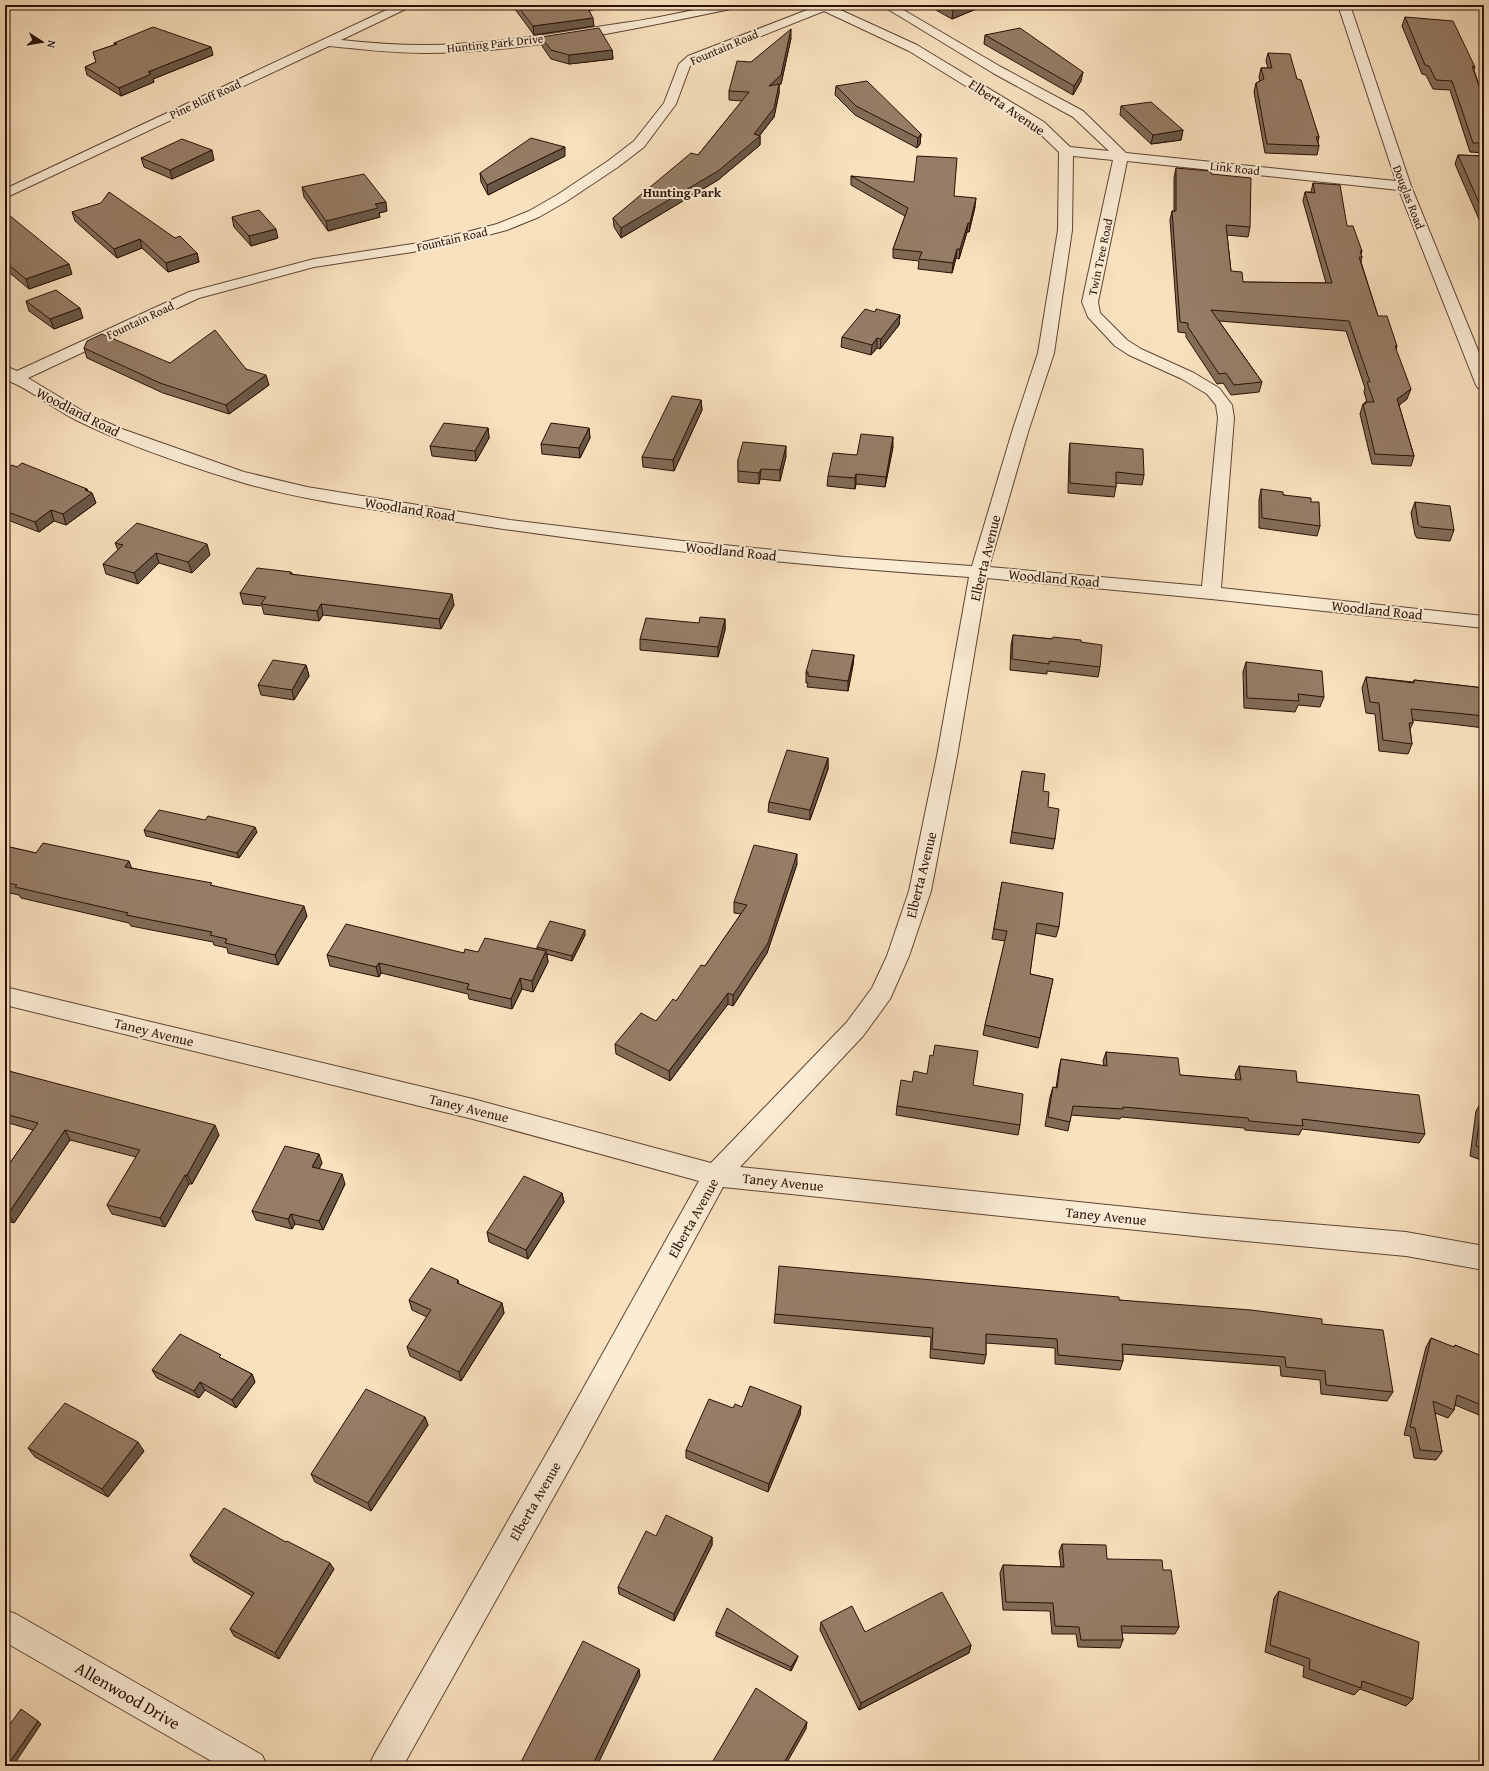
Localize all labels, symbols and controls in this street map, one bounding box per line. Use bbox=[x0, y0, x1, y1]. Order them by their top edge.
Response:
north arrow bbox=[22, 22, 62, 62]
street label: Fountain Road bbox=[687, 25, 761, 69]
street label: Hunting Park Drive bbox=[446, 29, 544, 57]
text: N bbox=[43, 39, 60, 50]
street label: Elberta Avenue bbox=[965, 74, 1050, 140]
street label: Pine Bluff Road bbox=[167, 75, 244, 123]
street label: Link Road bbox=[1209, 157, 1261, 179]
street label: Douglas Road bbox=[1389, 162, 1429, 232]
district label: Hunting Park bbox=[643, 183, 722, 202]
street label: Twin Tree Road bbox=[1084, 216, 1117, 297]
street label: Fountain Road bbox=[415, 222, 490, 255]
street label: Fountain Road bbox=[104, 297, 177, 343]
street label: Woodland Road bbox=[33, 382, 124, 442]
street label: Woodland Road bbox=[363, 492, 457, 526]
street label: Elberta Avenue bbox=[965, 512, 1005, 603]
street label: Woodland Road bbox=[685, 536, 778, 566]
street label: Woodland Road bbox=[1008, 564, 1101, 592]
street label: Woodland Road bbox=[1331, 595, 1424, 625]
street label: Elberta Avenue bbox=[901, 829, 941, 920]
street label: Taney Avenue bbox=[112, 1012, 196, 1052]
street label: Taney Avenue bbox=[427, 1088, 511, 1128]
street label: Taney Avenue bbox=[741, 1168, 825, 1196]
street label: Elberta Avenue bbox=[663, 1174, 723, 1261]
street label: Taney Avenue bbox=[1064, 1202, 1148, 1230]
street label: Elberta Avenue bbox=[504, 1457, 566, 1544]
street label: Allenwood Drive bbox=[71, 1655, 185, 1735]

